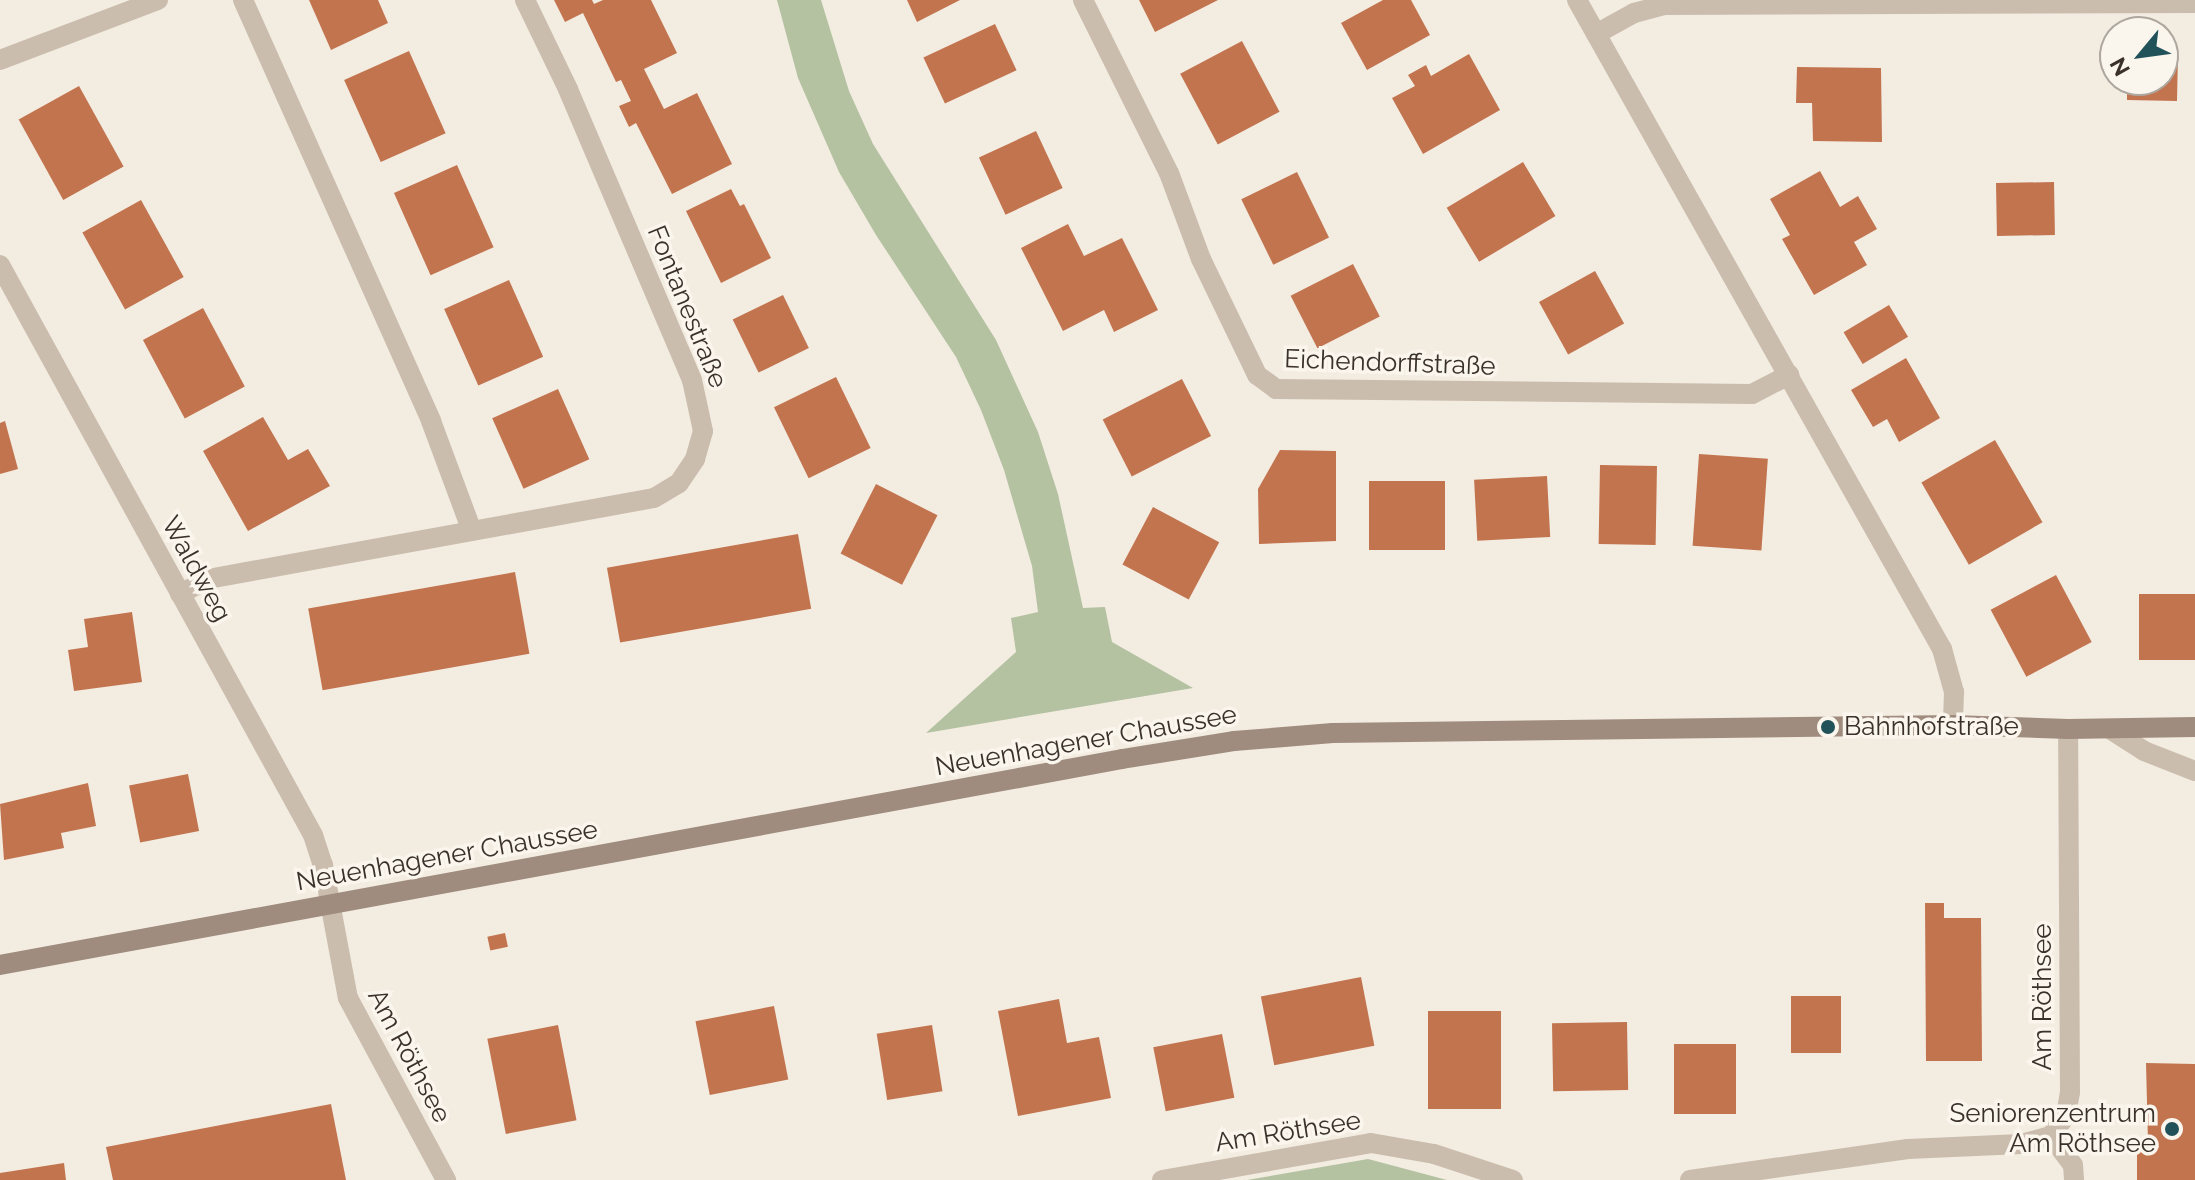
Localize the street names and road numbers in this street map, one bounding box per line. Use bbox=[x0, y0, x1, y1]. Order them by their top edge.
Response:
street label: Fontanestraße bbox=[640, 221, 734, 393]
street label: Eichendorffstraße bbox=[1284, 344, 1496, 382]
street label: Waldweg bbox=[154, 511, 238, 627]
street label: Neuenhagener Chaussee bbox=[933, 699, 1239, 783]
street label: Neuenhagener Chaussee bbox=[294, 814, 600, 898]
street label: Am Röthsee bbox=[2027, 924, 2059, 1070]
street label: Am Röthsee bbox=[361, 984, 457, 1128]
street label: Am Röthsee bbox=[1213, 1105, 1363, 1159]

